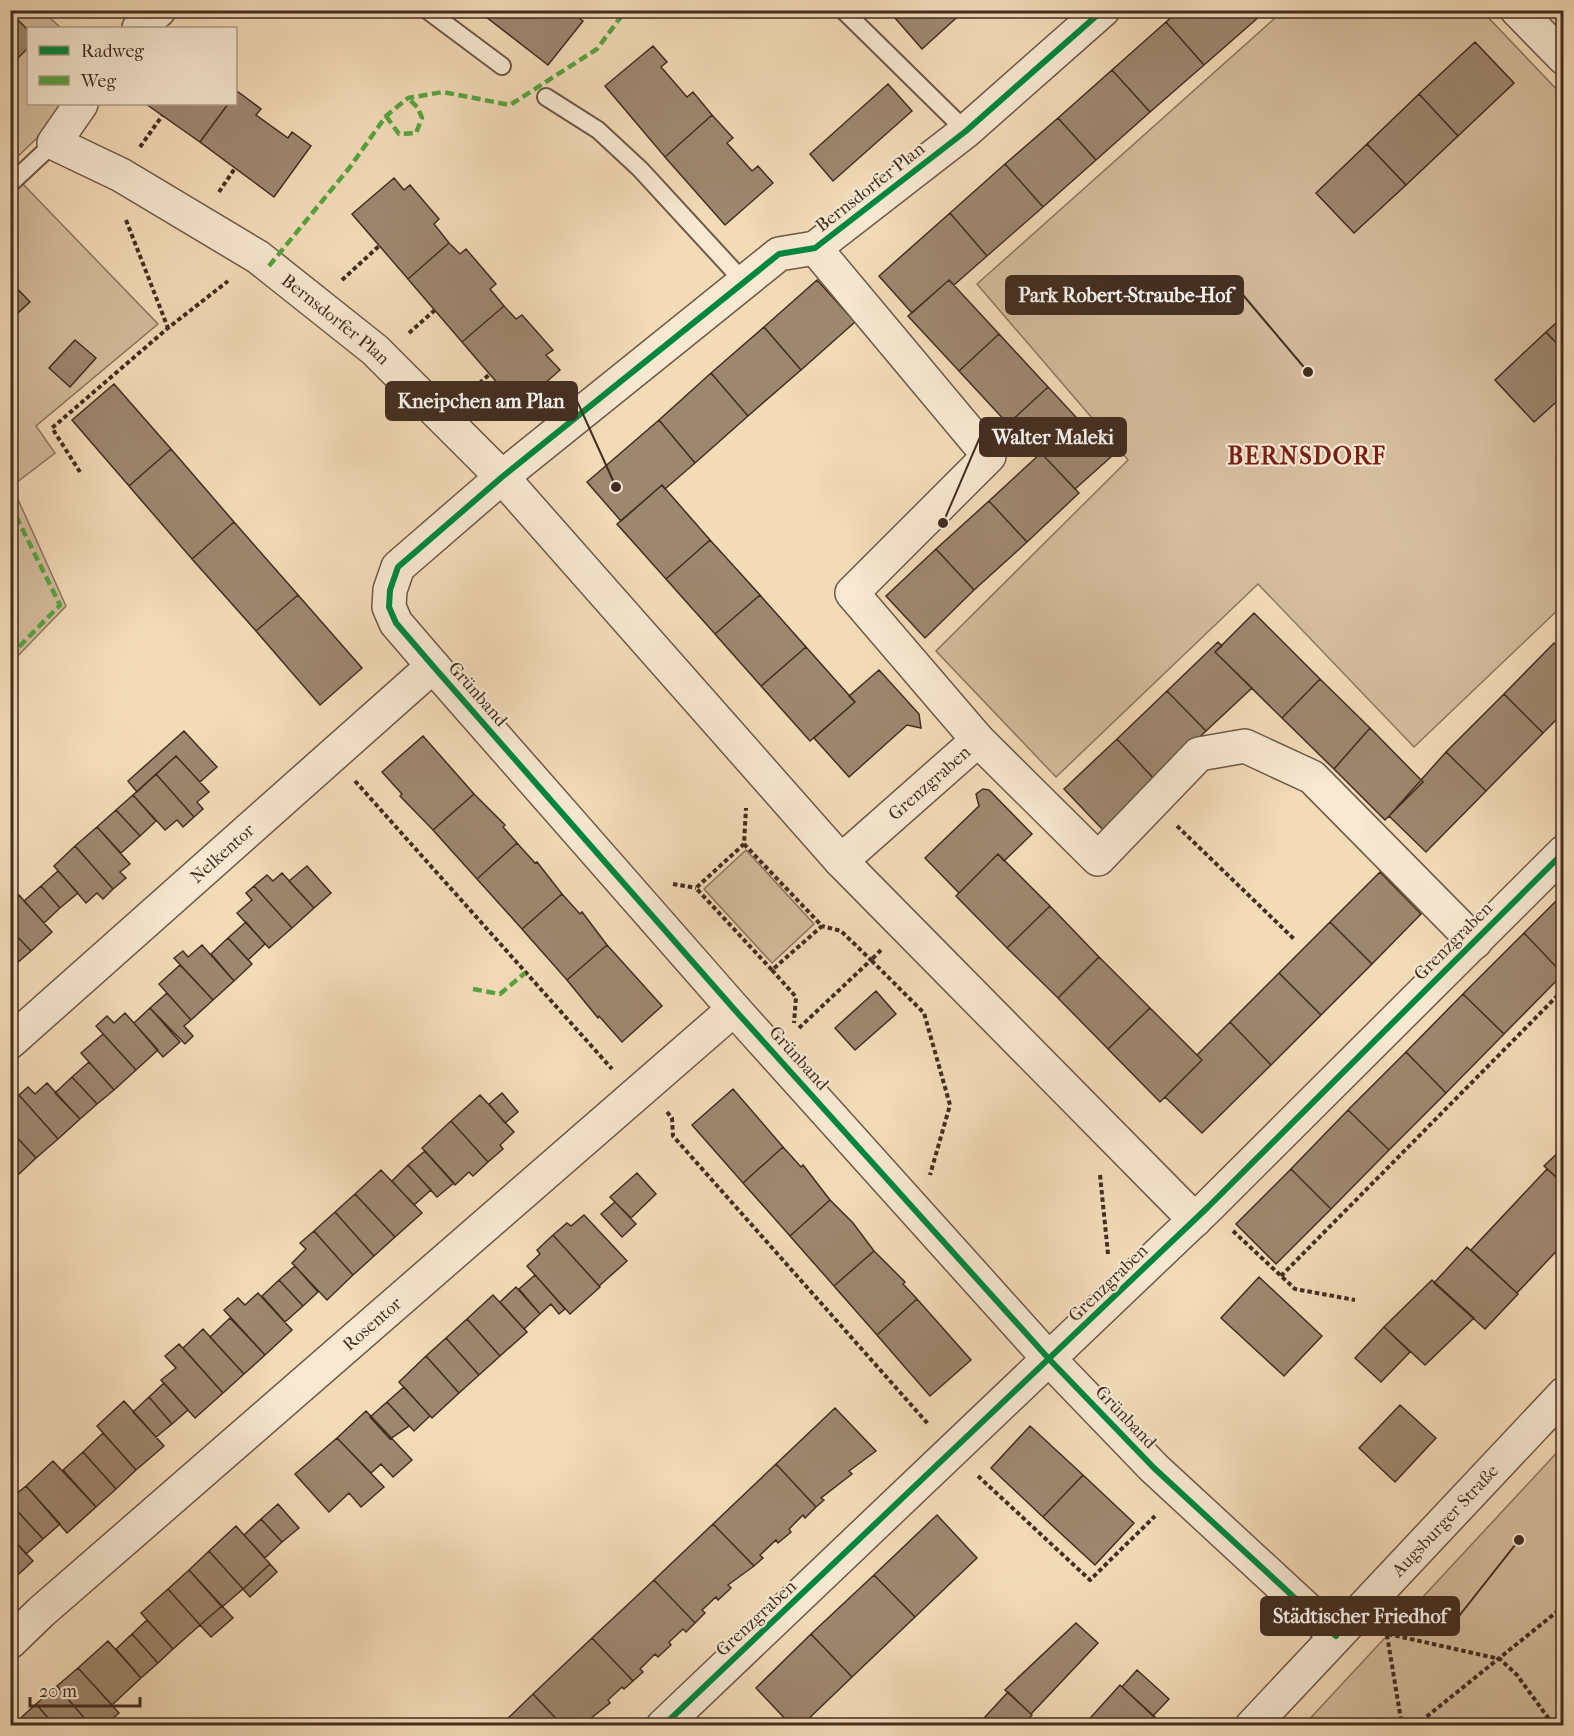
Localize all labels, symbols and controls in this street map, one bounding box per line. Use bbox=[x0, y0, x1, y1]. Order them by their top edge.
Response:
legend bbox=[27, 27, 237, 105]
text: Radweg bbox=[81, 41, 144, 62]
text: Weg bbox=[80, 71, 116, 92]
street label: Bernsdorfer Plan bbox=[812, 138, 929, 236]
street label: Bernsdorfer Plan bbox=[277, 270, 394, 370]
callout: Park Robert-Straube-Hof bbox=[1006, 276, 1243, 314]
text: Park Robert-Straube-Hof bbox=[1018, 284, 1236, 307]
callout: Kneipchen am Plan bbox=[386, 382, 577, 420]
text: Kneipchen am Plan bbox=[398, 390, 565, 413]
callout: Walter Maleki bbox=[980, 418, 1126, 456]
text: Walter Maleki bbox=[991, 426, 1115, 449]
district label: BERNSDORF bbox=[1228, 442, 1386, 470]
street label: Grünband bbox=[444, 658, 512, 731]
street label: Grenzgraben bbox=[885, 741, 975, 825]
street label: Nelkentor bbox=[186, 820, 259, 888]
street label: Grenzgraben bbox=[1410, 897, 1497, 985]
street label: Grünband bbox=[764, 1022, 833, 1095]
street label: Grenzgraben bbox=[1064, 1240, 1153, 1326]
street label: Rosentor bbox=[339, 1293, 406, 1356]
street label: Grünband bbox=[1091, 1382, 1161, 1453]
street label: Augsburger Straße bbox=[1387, 1461, 1503, 1582]
street label: Grenzgraben bbox=[712, 1575, 801, 1661]
callout: Städtischer Friedhof bbox=[1261, 1597, 1459, 1635]
text: Städtischer Friedhof bbox=[1273, 1605, 1451, 1628]
scale bar bbox=[30, 1670, 140, 1708]
text: 20 m bbox=[39, 1681, 77, 1702]

